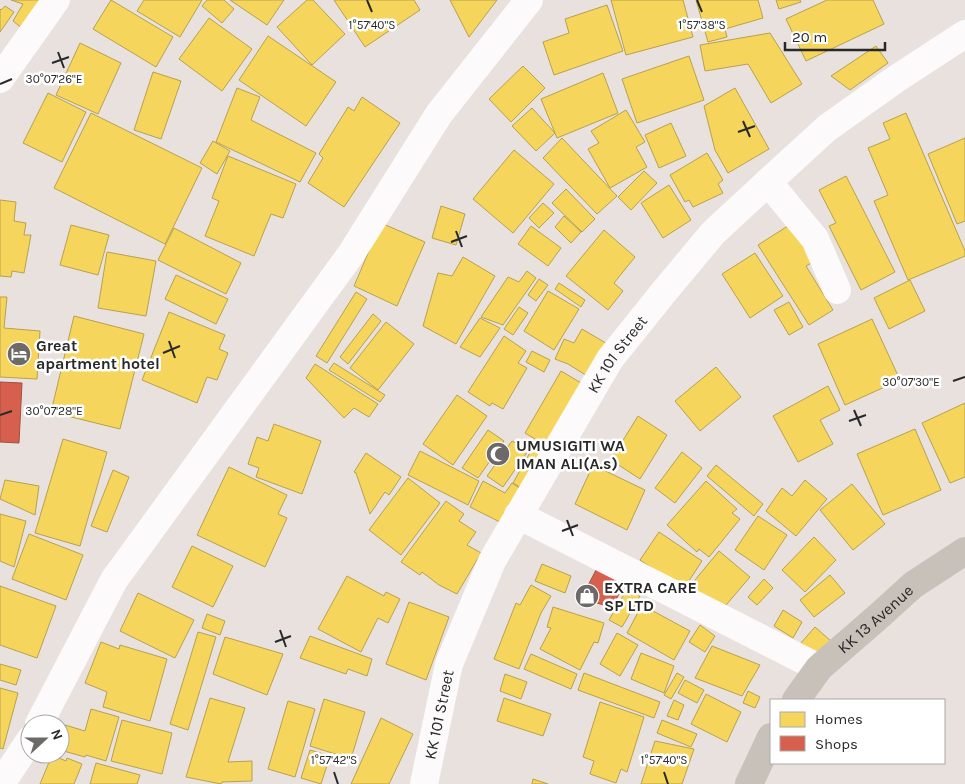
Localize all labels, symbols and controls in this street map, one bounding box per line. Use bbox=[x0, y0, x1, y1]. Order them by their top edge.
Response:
text: 1°57'40"S bbox=[349, 18, 395, 32]
text: 1°57'38"S bbox=[678, 18, 726, 32]
scale bar bbox=[785, 20, 885, 52]
text: 20 m bbox=[792, 28, 827, 46]
text: 30°07'26"E bbox=[26, 72, 82, 86]
street label: KK 101 Street bbox=[583, 312, 651, 397]
place label: Great apartment hotel bbox=[36, 336, 160, 373]
hotel icon: Great apartment hotel bbox=[6, 341, 32, 367]
text: 30°07'30"E bbox=[882, 375, 940, 389]
text: 30°07'28"E bbox=[25, 404, 83, 418]
place label: UMUSIGITI WA IMAN ALI(A.s) bbox=[516, 436, 625, 473]
mosque icon: UMUSIGITI WA IMAN ALI(A.s) bbox=[485, 441, 511, 467]
place label: EXTRA CARE SP LTD bbox=[604, 578, 697, 615]
street label: KK 13 Avenue bbox=[834, 581, 917, 658]
shop icon: EXTRA CARE SP LTD bbox=[574, 583, 600, 609]
street label: KK 101 Street bbox=[420, 668, 458, 761]
legend bbox=[770, 699, 945, 764]
text: Homes bbox=[815, 710, 863, 728]
north arrow bbox=[20, 714, 70, 764]
text: N bbox=[47, 727, 66, 742]
text: Shops bbox=[815, 735, 858, 753]
text: 1°57'42"S bbox=[311, 753, 357, 767]
text: 1°57'40"S bbox=[641, 753, 687, 767]

